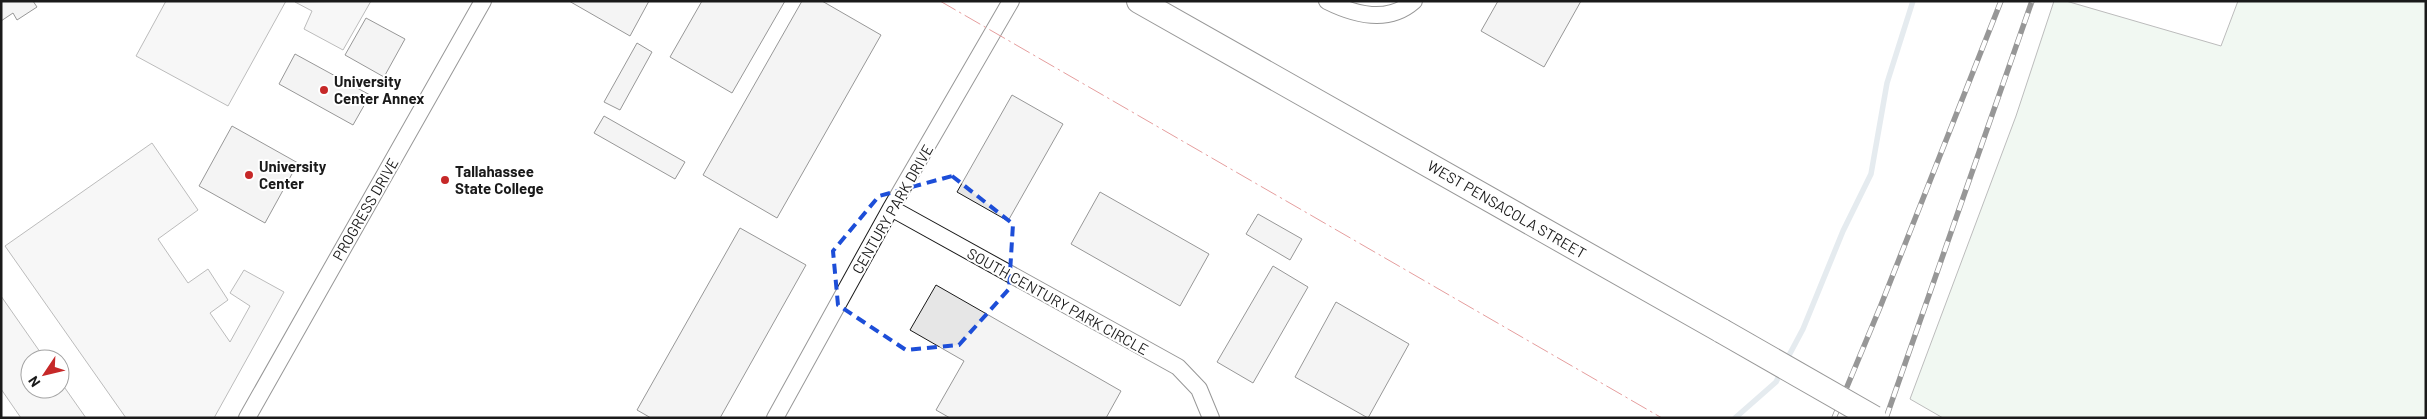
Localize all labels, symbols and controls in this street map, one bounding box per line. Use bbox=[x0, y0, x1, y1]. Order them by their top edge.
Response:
place label: University Center Annex bbox=[334, 72, 424, 107]
marker: University Center Annex bbox=[318, 84, 330, 96]
street label: CENTURY PARK DRIVE bbox=[848, 141, 936, 277]
street label: PROGRESS DRIVE bbox=[328, 155, 402, 263]
street label: WEST PENSACOLA STREET bbox=[1424, 156, 1590, 262]
place label: University Center bbox=[259, 157, 327, 192]
place label: Tallahassee State College bbox=[455, 162, 544, 197]
marker: University Center bbox=[243, 169, 255, 181]
marker: Tallahassee State College bbox=[439, 174, 451, 186]
street label: SOUTH CENTURY PARK CIRCLE bbox=[964, 244, 1152, 358]
north arrow bbox=[20, 349, 70, 399]
text: N bbox=[24, 373, 44, 390]

